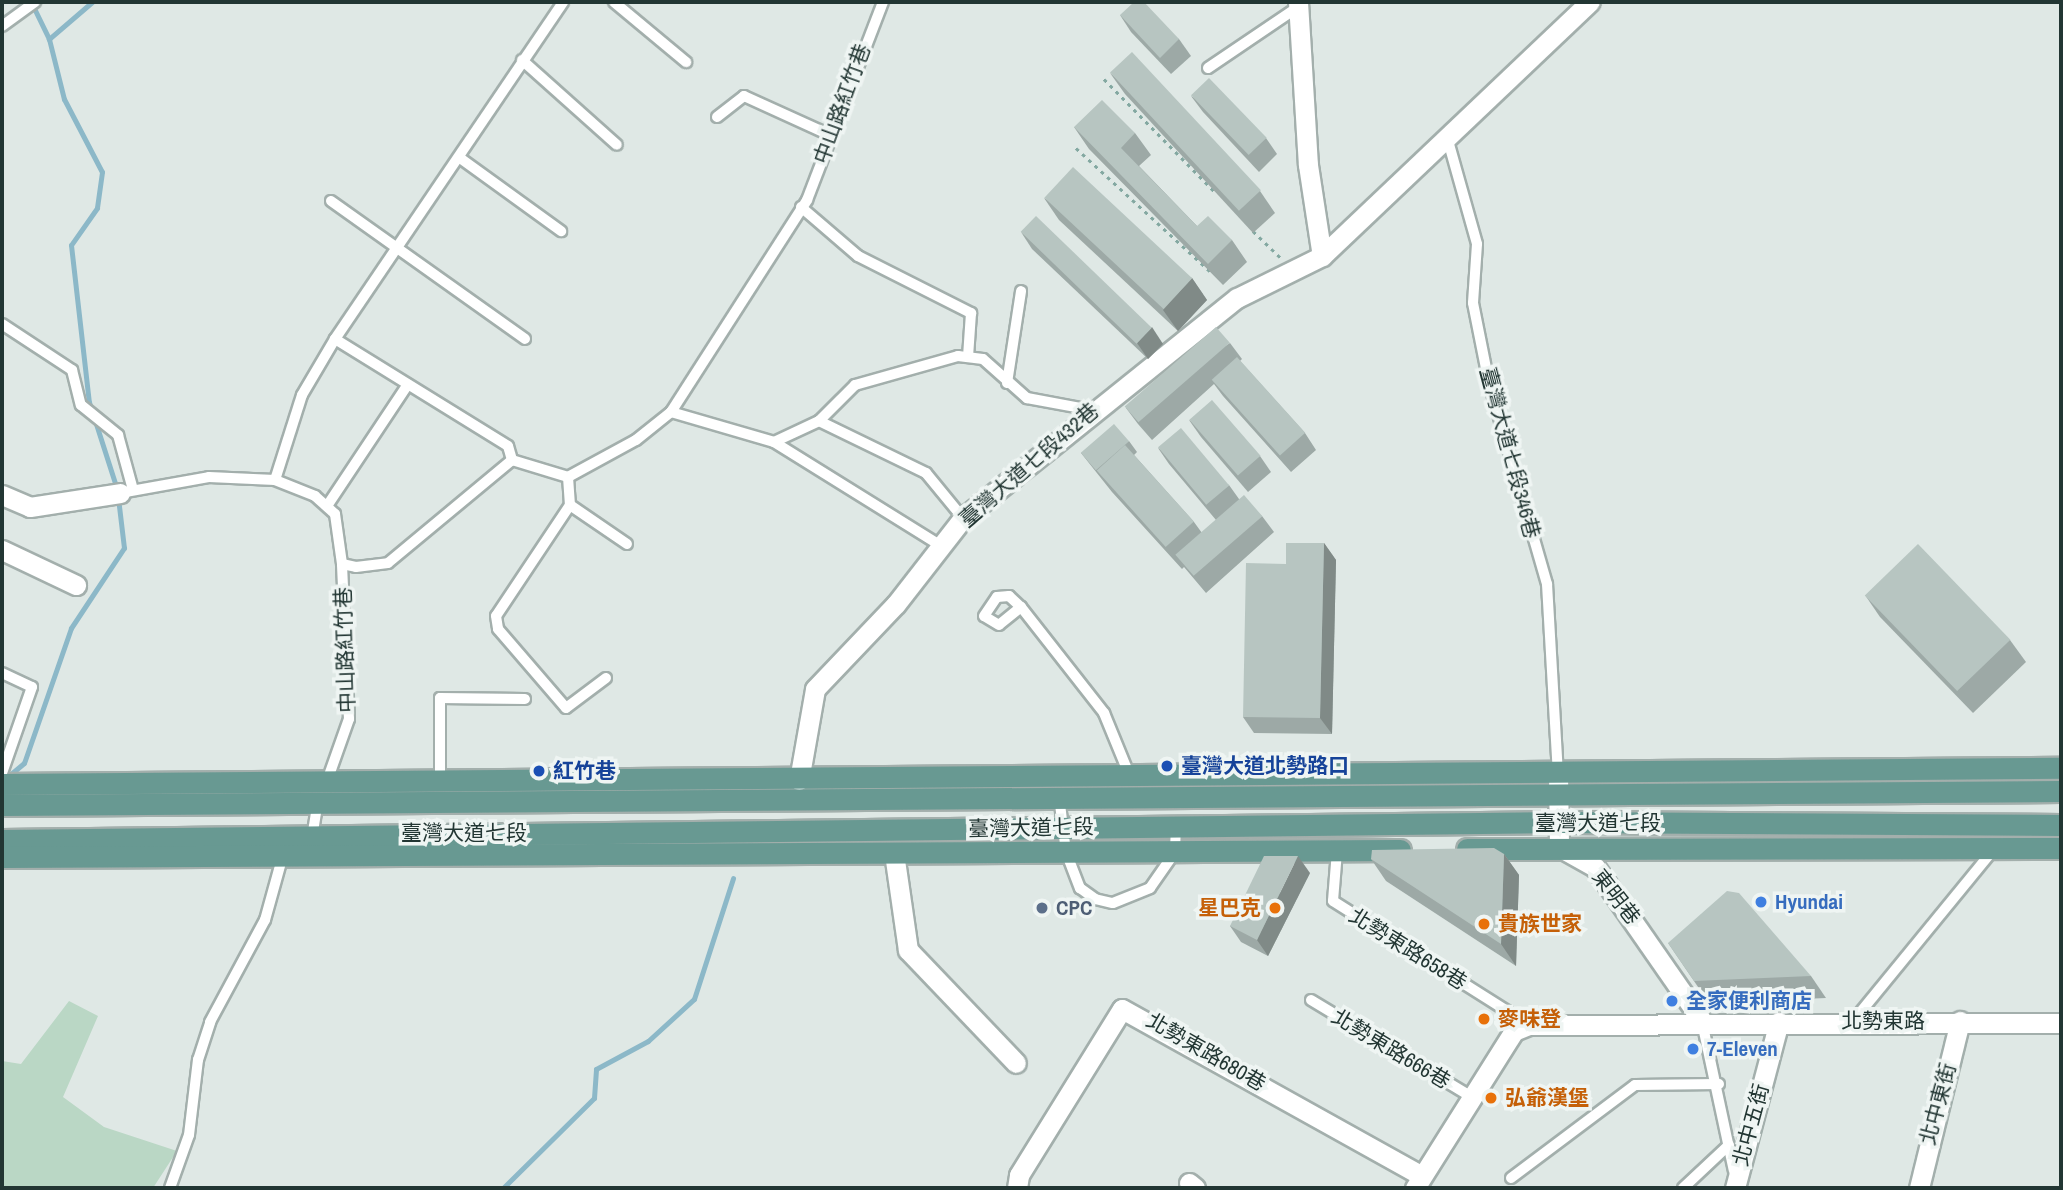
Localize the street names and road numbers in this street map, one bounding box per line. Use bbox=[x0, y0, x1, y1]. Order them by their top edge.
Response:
street label: 中山路紅竹巷 bbox=[809, 40, 875, 168]
street label: 臺灣大道七段346巷 bbox=[1475, 365, 1545, 541]
street label: 臺灣大道七段432巷 bbox=[954, 398, 1104, 532]
street label: 中山路紅竹巷 bbox=[330, 587, 360, 713]
street label: 臺灣大道七段 bbox=[1535, 810, 1661, 836]
street label: 臺灣大道七段 bbox=[968, 814, 1094, 842]
street label: 臺灣大道七段 bbox=[401, 820, 527, 846]
street label: 東明巷 bbox=[1587, 864, 1645, 930]
street label: 北勢東路658巷 bbox=[1345, 903, 1471, 995]
street label: 北勢東路666巷 bbox=[1327, 1004, 1455, 1094]
street label: 北勢東路680巷 bbox=[1142, 1008, 1270, 1096]
street label: 北勢東路 bbox=[1841, 1008, 1925, 1034]
street label: 北中東街 bbox=[1915, 1060, 1961, 1148]
street label: 北中五街 bbox=[1728, 1081, 1774, 1169]

